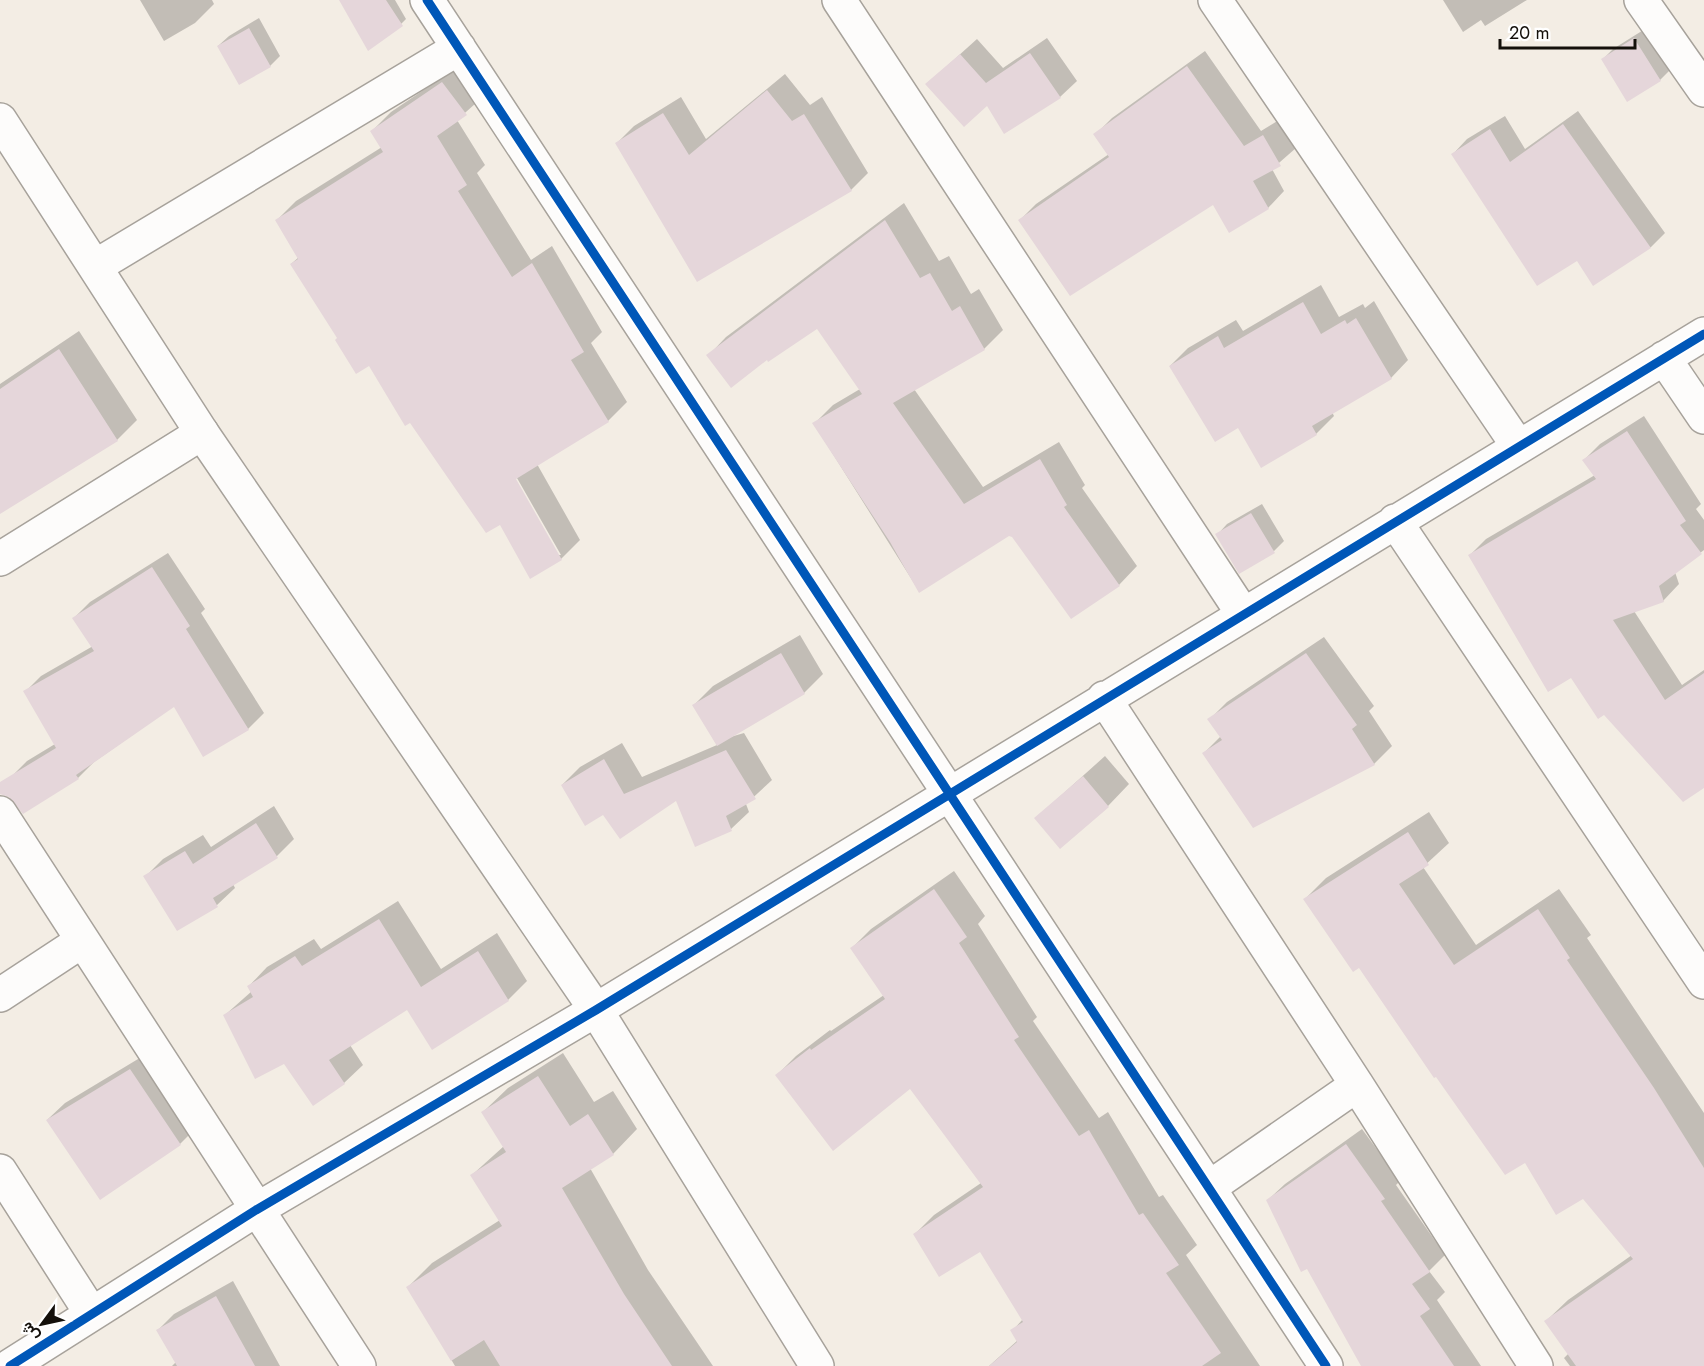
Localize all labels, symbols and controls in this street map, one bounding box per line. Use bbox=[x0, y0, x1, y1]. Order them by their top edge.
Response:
scale bar bbox=[1500, 12, 1635, 50]
text: 20 m bbox=[1509, 20, 1549, 46]
north arrow bbox=[12, 1294, 72, 1354]
text: ش bbox=[15, 1318, 45, 1346]

